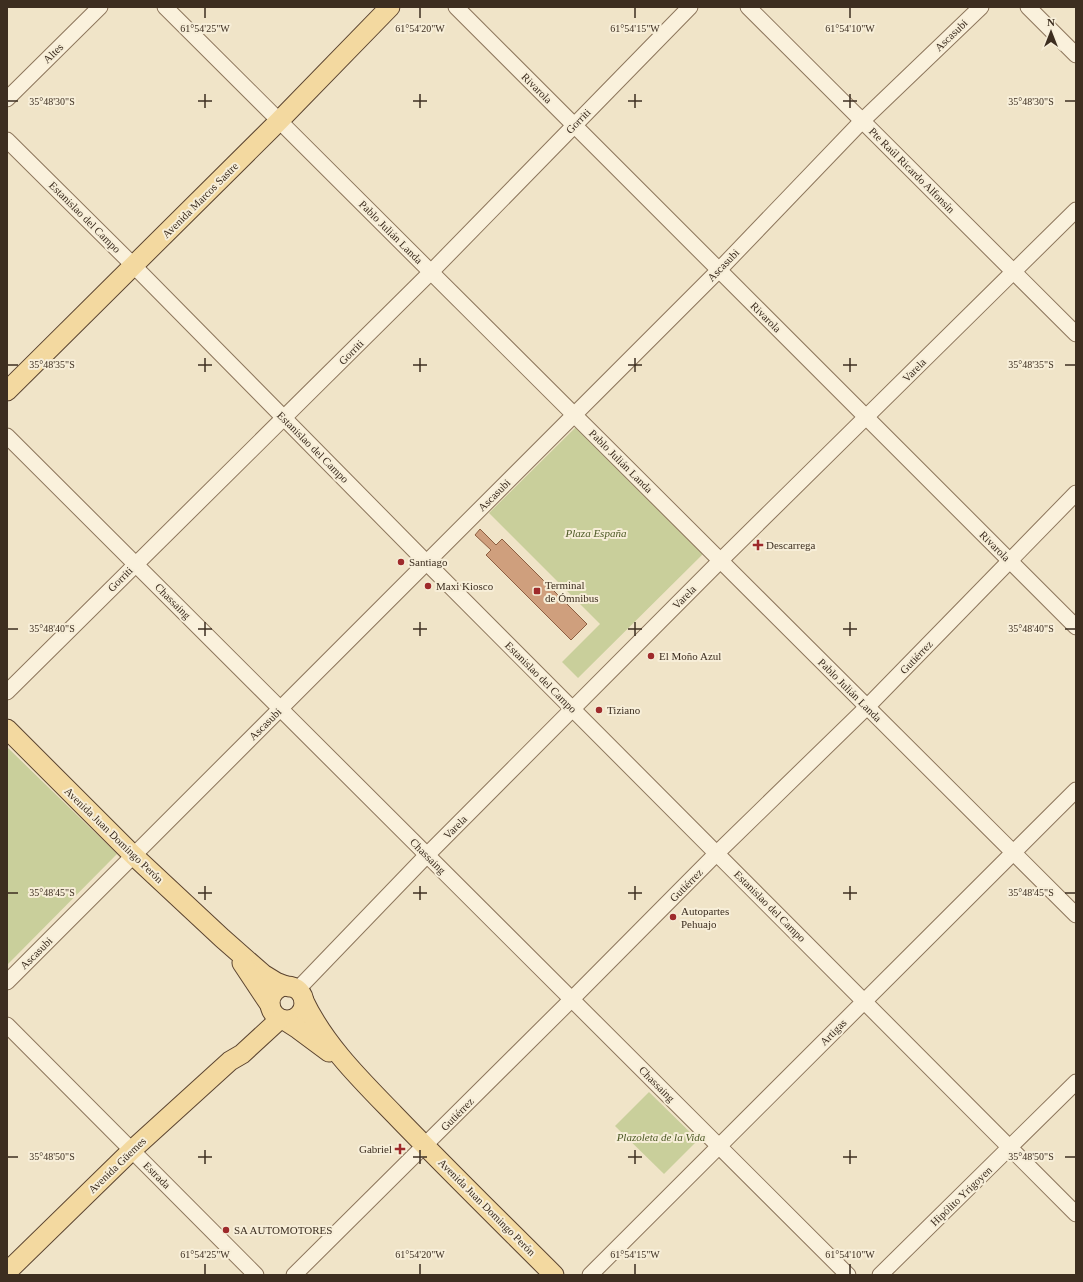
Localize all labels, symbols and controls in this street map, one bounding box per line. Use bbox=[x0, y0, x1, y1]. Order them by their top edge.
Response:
north arrow bbox=[1031, 12, 1071, 52]
text: N bbox=[1047, 16, 1055, 28]
street label: Ascasubi bbox=[932, 17, 970, 53]
text: 61°54'25"W bbox=[180, 23, 230, 34]
text: 61°54'20"W bbox=[395, 23, 445, 34]
text: 61°54'15"W bbox=[610, 23, 660, 34]
text: 61°54'10"W bbox=[825, 23, 875, 34]
street label: Altes bbox=[41, 41, 65, 65]
street label: Rivarola bbox=[519, 70, 555, 106]
text: 35°48'30"S bbox=[29, 96, 75, 107]
text: 35°48'30"S bbox=[1008, 96, 1054, 107]
street label: Gorriti bbox=[563, 106, 593, 136]
street label: Pte Raúl Ricardo Alfonsín bbox=[867, 125, 958, 216]
street label: Avenida Marcos Sastre bbox=[160, 160, 240, 240]
street label: Estanislao del Campo bbox=[47, 179, 124, 256]
street label: Pablo Julián Landa bbox=[357, 198, 425, 266]
street label: Ascasubi bbox=[705, 246, 741, 284]
street label: Rivarola bbox=[748, 299, 784, 335]
street label: Gorriti bbox=[336, 337, 366, 367]
street label: Varela bbox=[900, 356, 928, 384]
text: 35°48'35"S bbox=[29, 359, 75, 370]
text: 35°48'35"S bbox=[1008, 359, 1054, 370]
street label: Estanislao del Campo bbox=[275, 409, 352, 486]
street label: Pablo Julián Landa bbox=[587, 427, 655, 495]
street label: Ascasubi bbox=[475, 476, 513, 514]
park label: Plaza España bbox=[565, 527, 627, 539]
street label: Rivarola bbox=[977, 528, 1013, 564]
place label: Descarrega bbox=[766, 539, 816, 551]
marker: Descarrega bbox=[753, 540, 763, 550]
place label: Santiago bbox=[409, 556, 448, 568]
marker: Santiago bbox=[396, 557, 406, 567]
street label: Gorriti bbox=[105, 564, 135, 594]
place label: Terminal de Ómnibus bbox=[545, 579, 598, 604]
place label: Maxi Kiosco bbox=[436, 580, 494, 592]
street label: Chassaing bbox=[153, 581, 194, 622]
marker: Maxi Kiosco bbox=[423, 581, 433, 591]
street label: Varela bbox=[670, 583, 698, 611]
marker: Terminal de Ómnibus bbox=[532, 586, 542, 596]
text: 35°48'40"S bbox=[29, 623, 75, 634]
text: 35°48'40"S bbox=[1008, 623, 1054, 634]
street label: Gutiérrez bbox=[897, 638, 935, 676]
street label: Estanislao del Campo bbox=[503, 639, 580, 716]
place label: El Moño Azul bbox=[659, 650, 721, 662]
marker: El Moño Azul bbox=[646, 651, 656, 661]
street label: Pablo Julián Landa bbox=[816, 656, 884, 724]
place label: Tiziano bbox=[607, 704, 641, 716]
street label: Ascasubi bbox=[246, 705, 284, 743]
marker: Tiziano bbox=[594, 705, 604, 715]
street label: Avenida Juan Domingo Perón bbox=[62, 785, 166, 886]
street label: Varela bbox=[441, 813, 469, 841]
street label: Chassaing bbox=[408, 836, 449, 877]
street label: Gutiérrez bbox=[667, 866, 705, 904]
street label: Estanislao del Campo bbox=[732, 868, 809, 945]
text: 35°48'45"S bbox=[29, 887, 75, 898]
text: 35°48'45"S bbox=[1008, 887, 1054, 898]
place label: Autopartes Pehuajo bbox=[681, 905, 729, 930]
marker: Autopartes Pehuajo bbox=[668, 912, 678, 922]
street label: Ascasubi bbox=[17, 934, 55, 972]
street label: Artigas bbox=[817, 1016, 849, 1048]
street label: Chassaing bbox=[637, 1064, 678, 1105]
street label: Gutiérrez bbox=[438, 1095, 476, 1133]
park label: Plazoleta de la Vida bbox=[616, 1131, 706, 1143]
street label: Avenida Güemes bbox=[86, 1135, 148, 1195]
place label: Gabriel bbox=[359, 1143, 392, 1155]
marker: Gabriel bbox=[395, 1144, 405, 1154]
text: 35°48'50"S bbox=[29, 1151, 75, 1162]
text: 35°48'50"S bbox=[1008, 1151, 1054, 1162]
street label: Avenida Juan Domingo Perón bbox=[436, 1156, 538, 1258]
street label: Estrada bbox=[141, 1159, 173, 1191]
street label: Hipólito Yrigoyen bbox=[928, 1163, 994, 1228]
place label: SA AUTOMOTORES bbox=[234, 1224, 332, 1236]
marker: SA AUTOMOTORES bbox=[221, 1225, 231, 1235]
text: 61°54'25"W bbox=[180, 1249, 230, 1260]
text: 61°54'20"W bbox=[395, 1249, 445, 1260]
text: 61°54'15"W bbox=[610, 1249, 660, 1260]
text: 61°54'10"W bbox=[825, 1249, 875, 1260]

